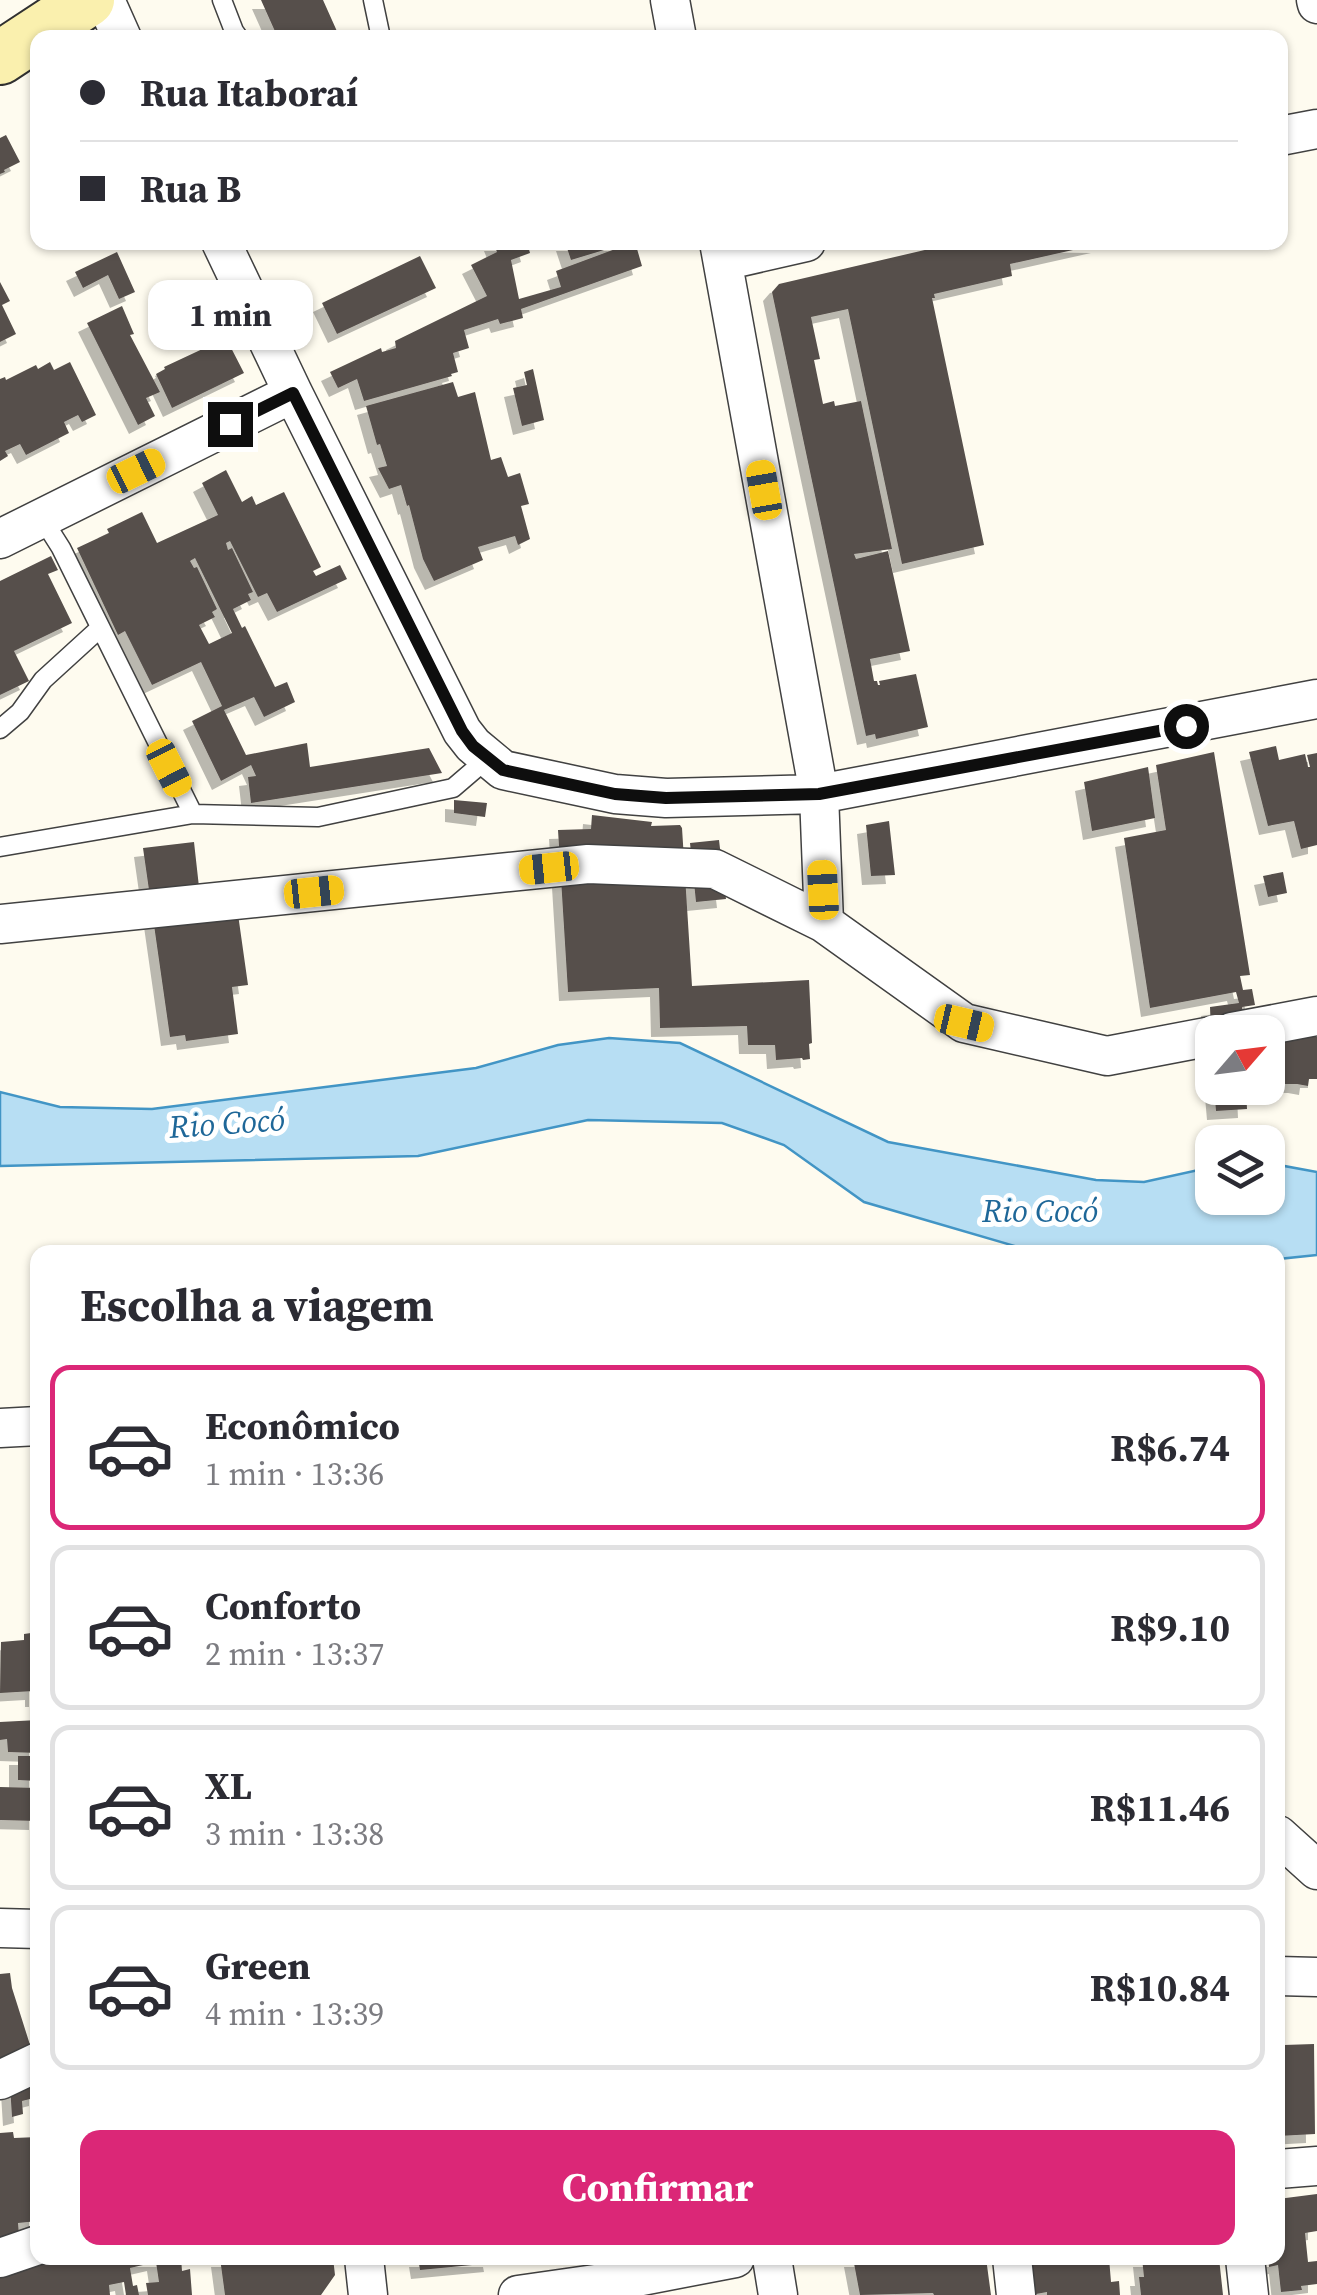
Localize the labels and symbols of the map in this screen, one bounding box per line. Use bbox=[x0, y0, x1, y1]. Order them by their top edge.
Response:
callout: 1 min bbox=[148, 279, 312, 349]
route end bbox=[208, 402, 253, 447]
car bbox=[102, 444, 170, 498]
car bbox=[744, 458, 784, 522]
route start bbox=[1164, 704, 1209, 749]
car bbox=[142, 734, 196, 802]
car bbox=[518, 850, 580, 886]
car bbox=[806, 859, 840, 921]
car bbox=[283, 874, 345, 910]
car bbox=[931, 1002, 997, 1044]
north arrow bbox=[1195, 1015, 1285, 1105]
water label: Rio Cocó bbox=[167, 1097, 286, 1149]
water label: Rio Cocó bbox=[981, 1189, 1098, 1233]

